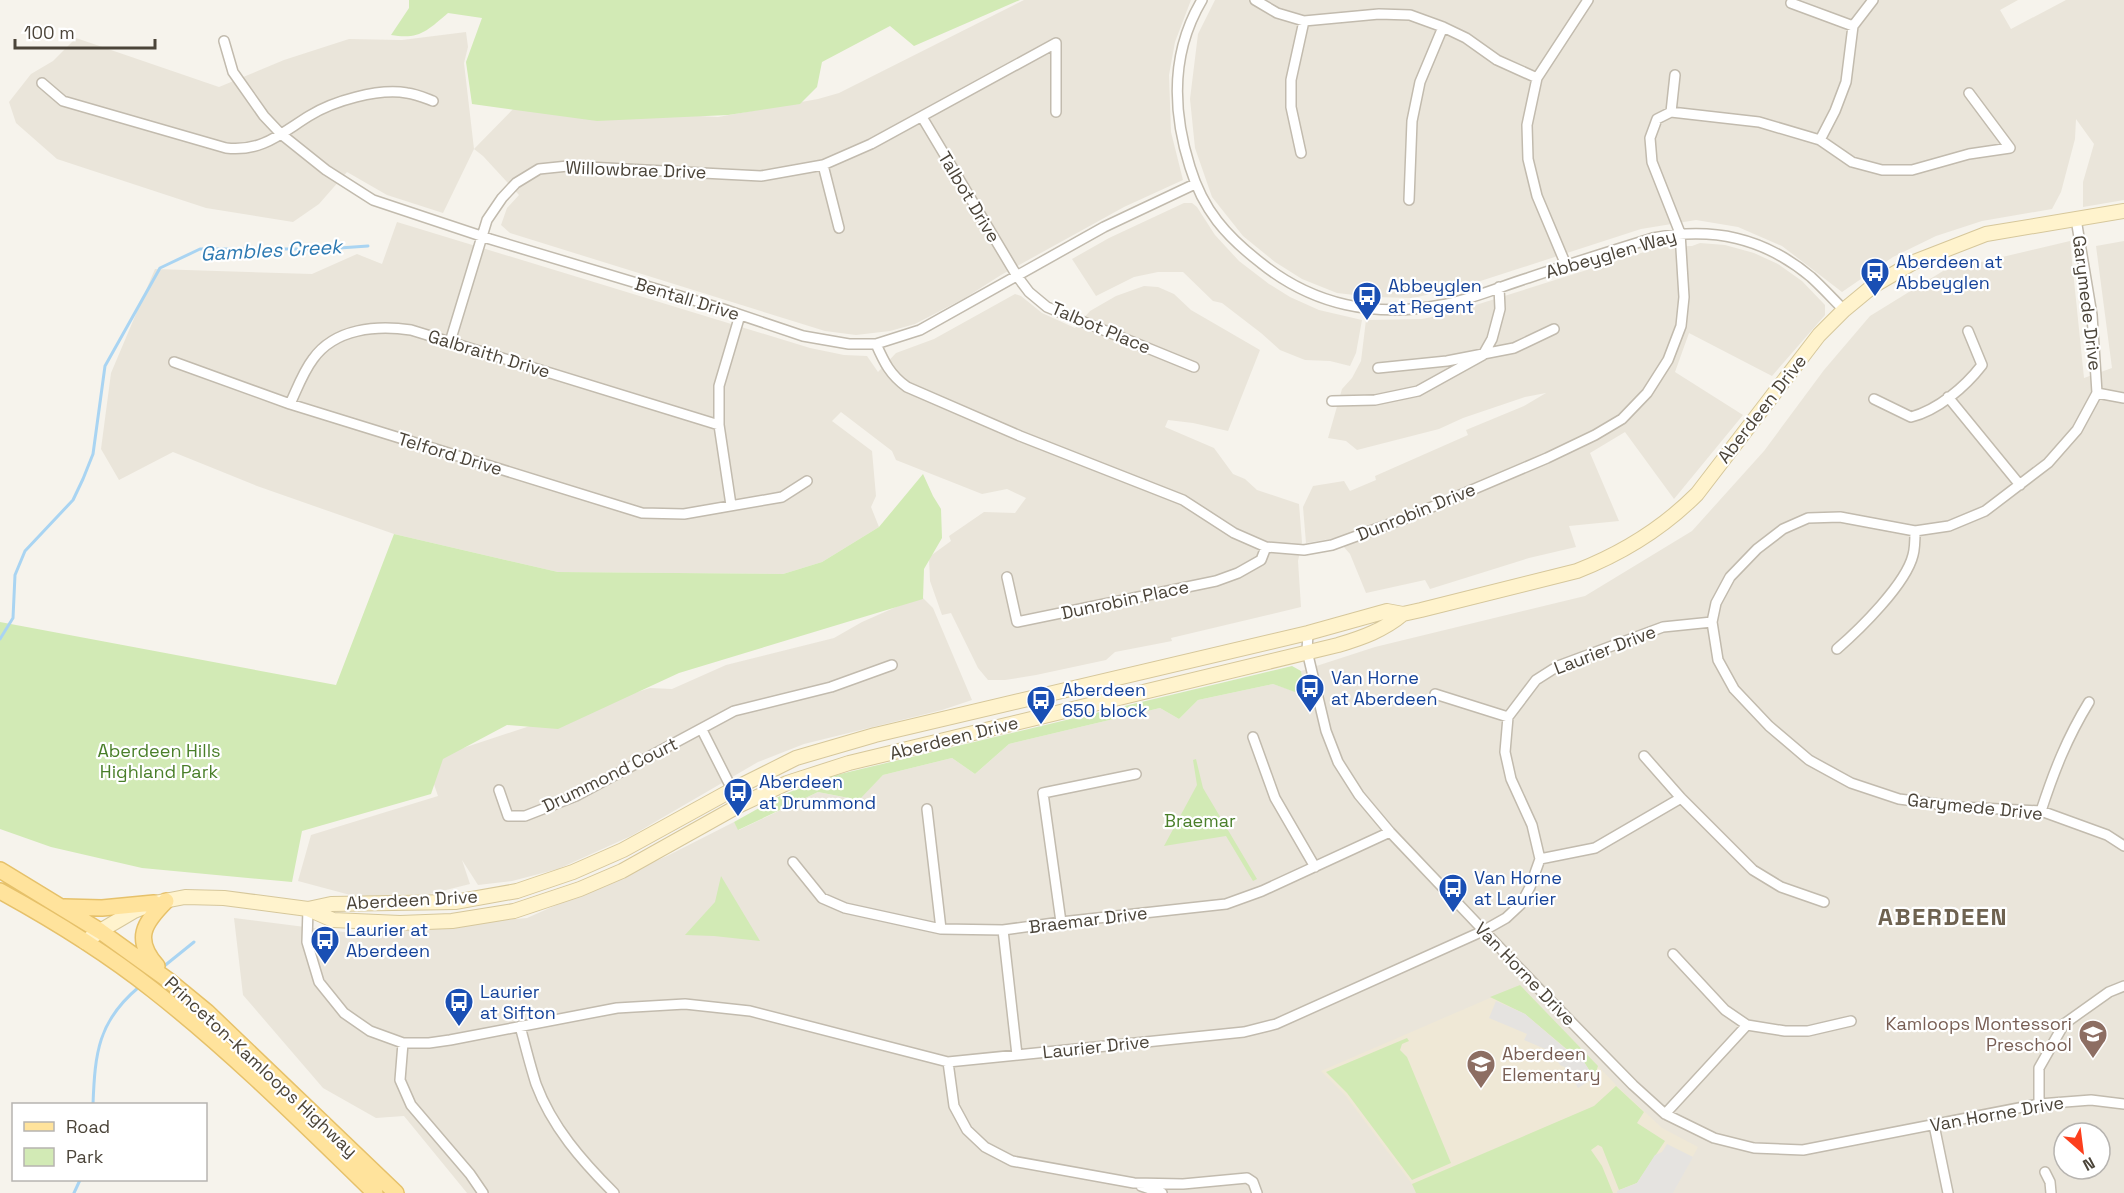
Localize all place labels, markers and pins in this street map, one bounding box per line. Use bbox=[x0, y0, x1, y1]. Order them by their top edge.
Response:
place label: Aberdeen at Abbeyglen bbox=[1896, 250, 2003, 294]
bus stop icon: Aberdeen at Abbeyglen bbox=[1859, 256, 1891, 298]
place label: Abbeyglen at Regent bbox=[1388, 274, 1482, 318]
bus stop icon: Abbeyglen at Regent bbox=[1351, 280, 1383, 322]
place label: Van Horne at Aberdeen bbox=[1331, 666, 1437, 710]
bus stop icon: Van Horne at Aberdeen bbox=[1294, 672, 1326, 714]
place label: Aberdeen 650 block bbox=[1062, 678, 1148, 722]
bus stop icon: Aberdeen 650 block bbox=[1025, 684, 1057, 726]
place label: Aberdeen at Drummond bbox=[759, 770, 876, 814]
bus stop icon: Aberdeen at Drummond bbox=[722, 776, 754, 818]
place label: Van Horne at Laurier bbox=[1474, 866, 1562, 910]
bus stop icon: Van Horne at Laurier bbox=[1437, 872, 1469, 914]
place label: Laurier at Aberdeen bbox=[346, 918, 430, 962]
bus stop icon: Laurier at Aberdeen bbox=[309, 924, 341, 966]
place label: Laurier at Sifton bbox=[480, 980, 556, 1024]
bus stop icon: Laurier at Sifton bbox=[443, 986, 475, 1028]
place label: Kamloops Montessori Preschool bbox=[1885, 1012, 2072, 1056]
school or university icon: Kamloops Montessori Preschool bbox=[2077, 1018, 2109, 1060]
place label: Aberdeen Elementary bbox=[1502, 1042, 1601, 1086]
school or university icon: Aberdeen Elementary bbox=[1465, 1048, 1497, 1090]

